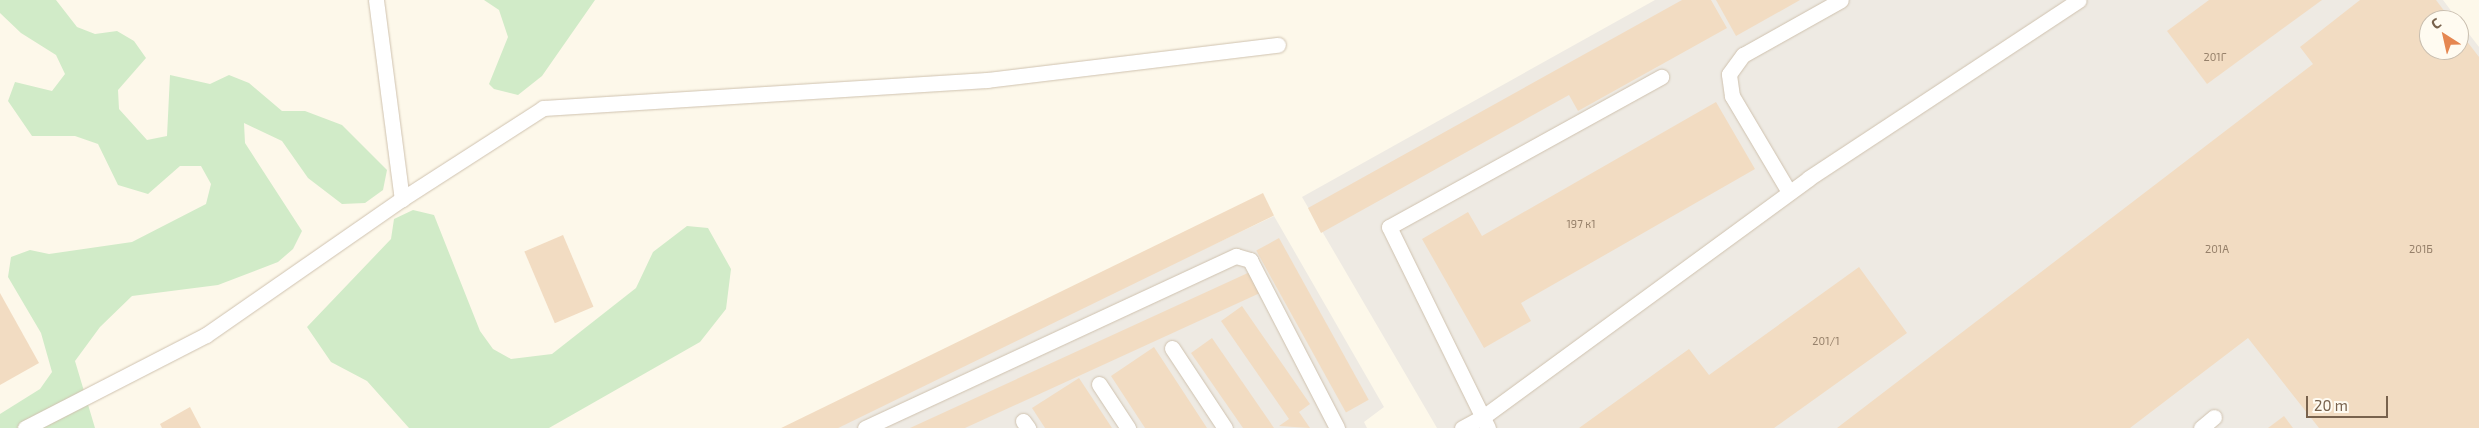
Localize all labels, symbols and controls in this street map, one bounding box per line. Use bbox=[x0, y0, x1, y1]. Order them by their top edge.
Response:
north arrow bbox=[2419, 10, 2469, 60]
text: С bbox=[2427, 14, 2444, 32]
house number: 201Г bbox=[2204, 50, 2226, 64]
house number: 197 к1 bbox=[1566, 217, 1596, 231]
house number: 201А bbox=[2205, 242, 2229, 256]
house number: 201Б bbox=[2409, 242, 2433, 256]
house number: 201/1 bbox=[1812, 334, 1840, 348]
scale bar bbox=[2309, 386, 2392, 418]
text: 20 m bbox=[2314, 396, 2348, 414]

